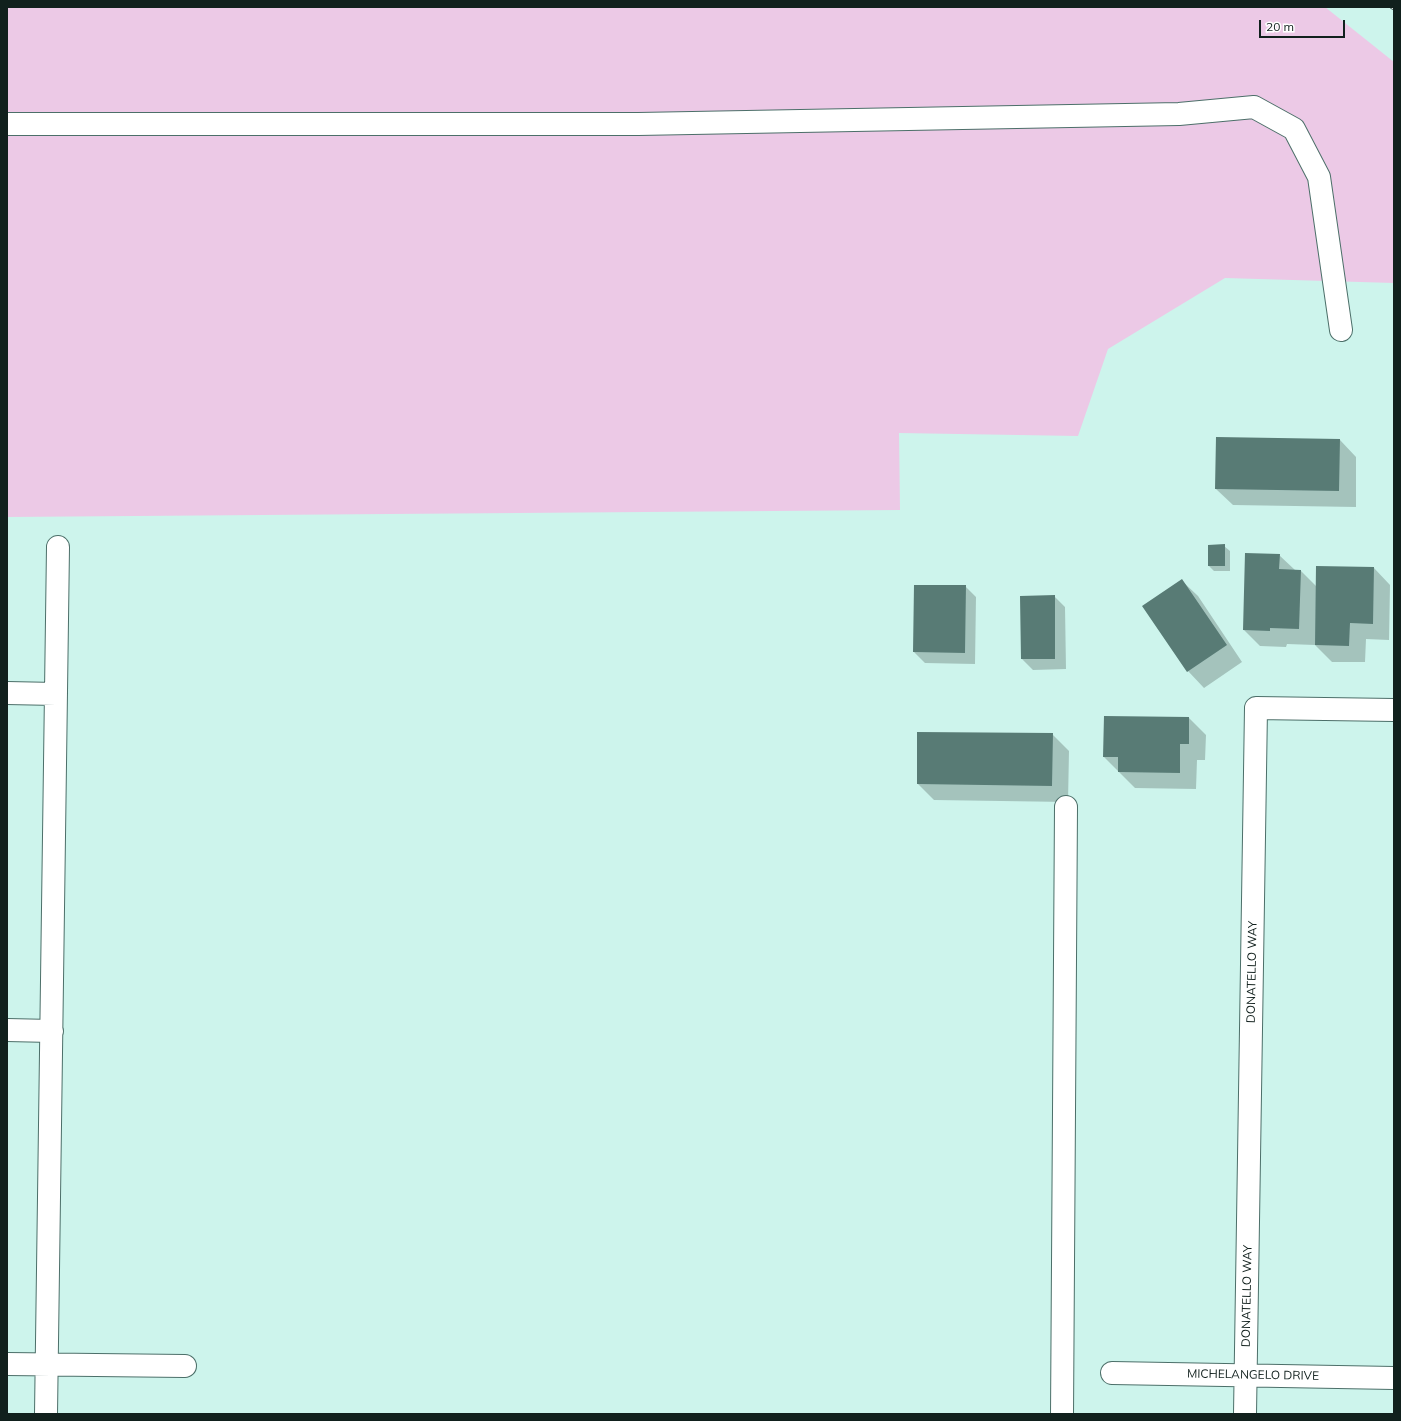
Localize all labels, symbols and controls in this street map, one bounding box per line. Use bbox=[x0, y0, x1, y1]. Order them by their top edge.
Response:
scale bar bbox=[1261, 12, 1347, 38]
text: 20 m bbox=[1266, 19, 1294, 34]
street label: DONATELLO WAY bbox=[1244, 921, 1260, 1023]
street label: DONATELLO WAY bbox=[1239, 1245, 1255, 1347]
street label: MICHELANGELO DRIVE bbox=[1187, 1367, 1319, 1383]

